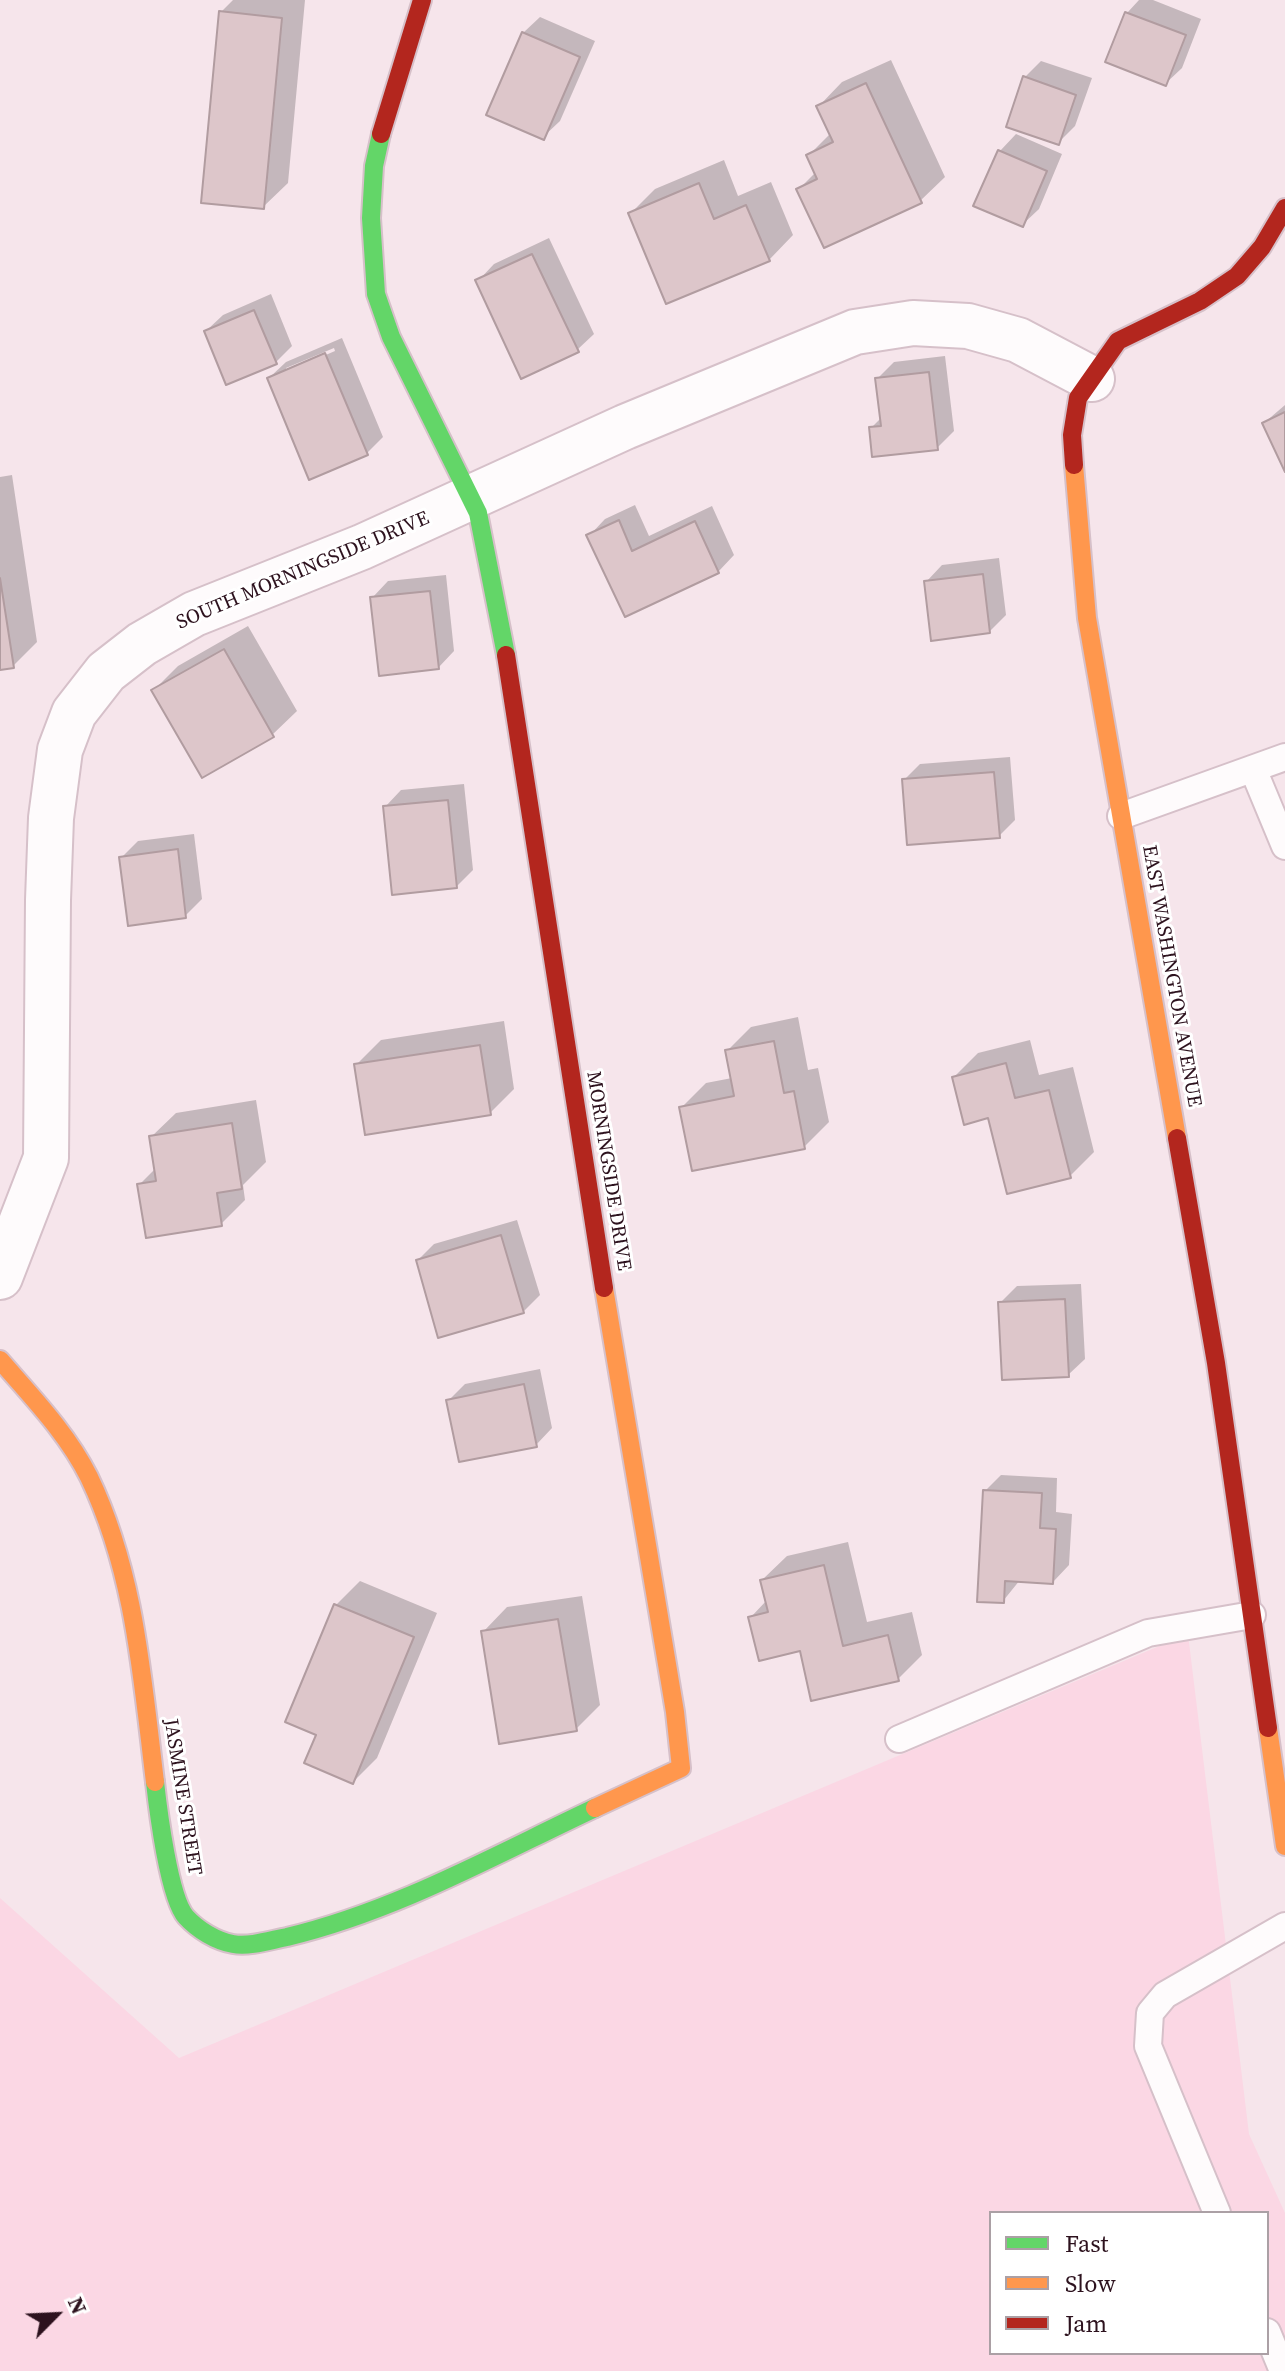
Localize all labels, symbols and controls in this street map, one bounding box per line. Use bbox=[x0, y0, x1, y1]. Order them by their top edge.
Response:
street label: SOUTH MORNINGSIDE DRIVE bbox=[173, 507, 433, 635]
street label: EAST WASHINGTON AVENUE bbox=[1136, 843, 1206, 1109]
street label: MORNINGSIDE DRIVE bbox=[580, 1070, 636, 1272]
street label: JASMINE STREET bbox=[158, 1717, 206, 1877]
legend bbox=[989, 2211, 1269, 2355]
text: Fast bbox=[1065, 2227, 1108, 2260]
text: Slow bbox=[1065, 2267, 1116, 2300]
north arrow bbox=[16, 2275, 96, 2355]
text: N bbox=[61, 2292, 95, 2319]
text: Jam bbox=[1065, 2307, 1107, 2340]

